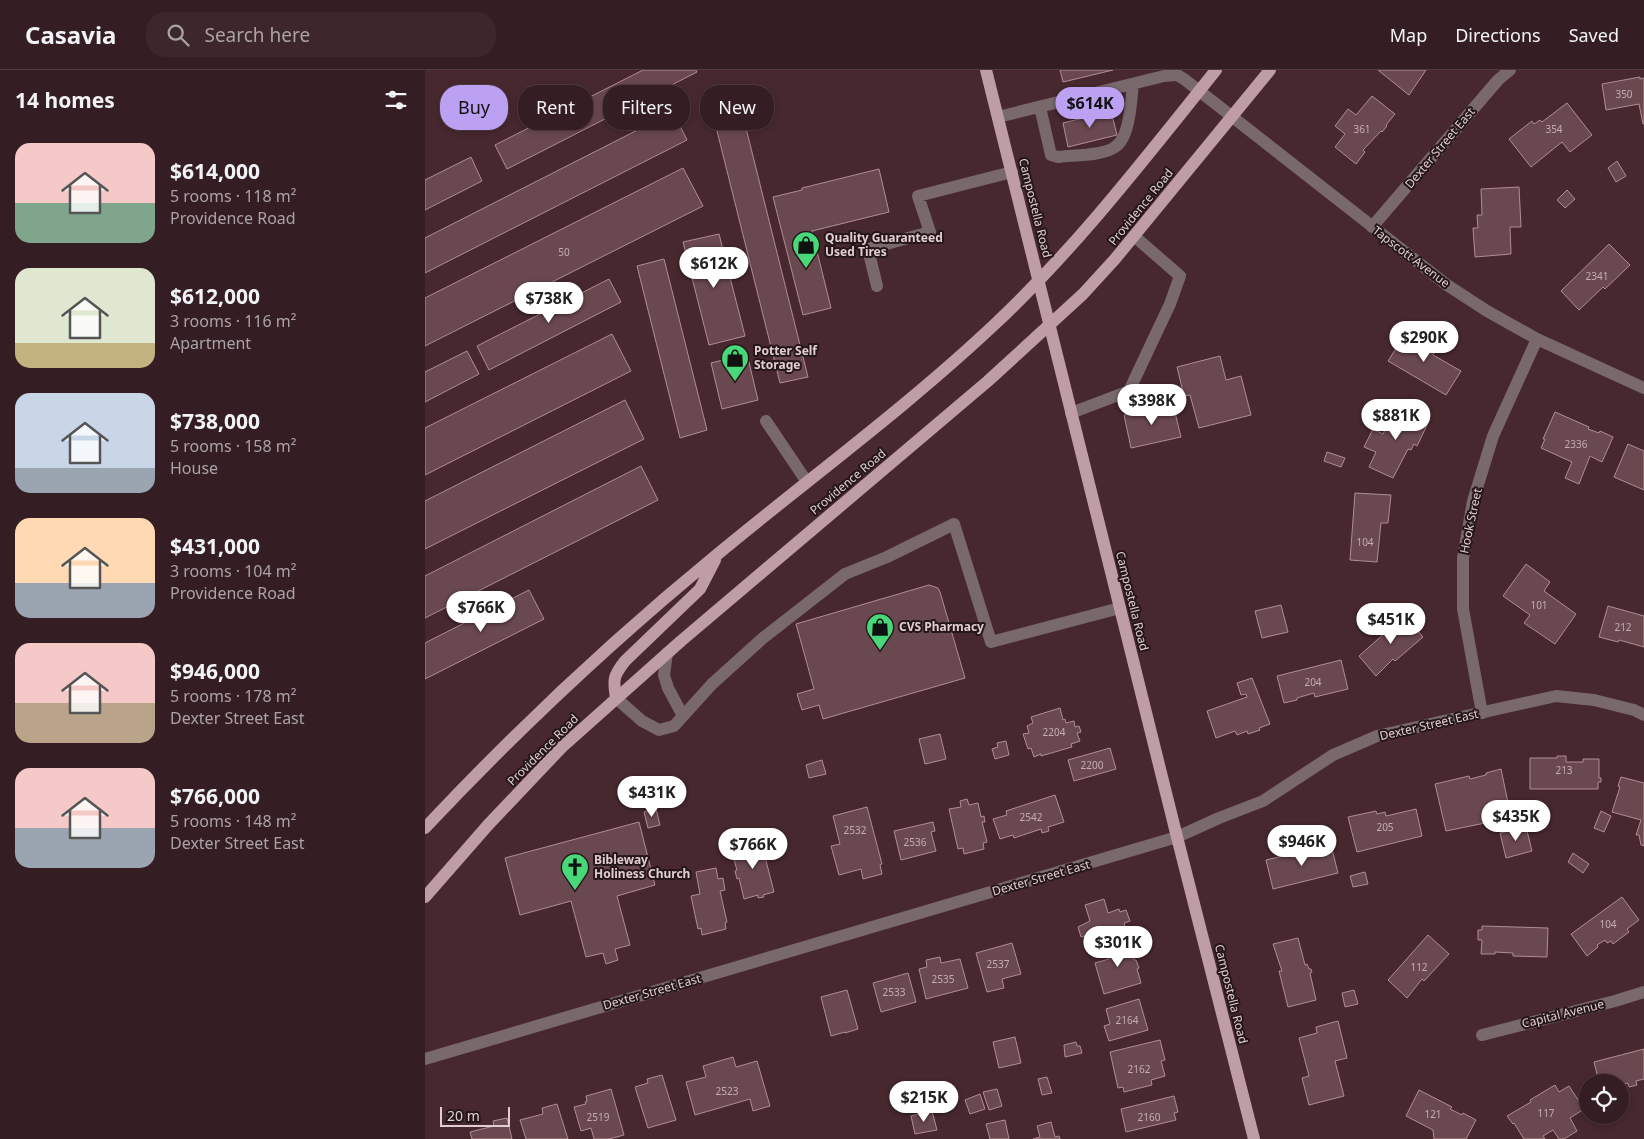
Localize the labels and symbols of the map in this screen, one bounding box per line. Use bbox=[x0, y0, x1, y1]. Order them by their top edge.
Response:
pin: $614K bbox=[1055, 87, 1125, 129]
house number: 350 bbox=[1615, 87, 1633, 101]
street label: Dexter Street East bbox=[1401, 103, 1479, 192]
house number: 361 bbox=[1353, 122, 1371, 136]
house number: 354 bbox=[1545, 122, 1563, 136]
street label: Campostella Road bbox=[1015, 156, 1056, 259]
street label: Providence Road bbox=[1104, 165, 1177, 249]
street label: Tapscott Avenue bbox=[1369, 222, 1454, 291]
place label: Quality Guaranteed Used Tires bbox=[825, 229, 943, 260]
shop icon: Quality Guaranteed Used Tires bbox=[791, 230, 821, 269]
house number: 50 bbox=[558, 245, 570, 259]
pin: $612K bbox=[679, 246, 749, 289]
house number: 2341 bbox=[1586, 269, 1608, 283]
pin: $738K bbox=[514, 282, 584, 324]
pin: $290K bbox=[1389, 320, 1459, 363]
place label: Potter Self Storage bbox=[754, 342, 818, 373]
shop icon: Potter Self Storage bbox=[720, 343, 750, 382]
pin: $398K bbox=[1117, 384, 1187, 426]
pin: $881K bbox=[1361, 398, 1431, 441]
house number: 2336 bbox=[1565, 437, 1588, 451]
street label: Providence Road bbox=[806, 445, 889, 518]
street label: Hook Street bbox=[1455, 486, 1486, 555]
house number: 104 bbox=[1356, 535, 1374, 549]
street label: Campostella Road bbox=[1112, 549, 1153, 652]
pin: $766K bbox=[446, 590, 516, 633]
house number: 101 bbox=[1530, 598, 1548, 612]
pin: $451K bbox=[1356, 602, 1426, 645]
shop icon: CVS Pharmacy bbox=[865, 612, 895, 651]
place label: CVS Pharmacy bbox=[899, 618, 984, 635]
house number: 212 bbox=[1614, 620, 1632, 634]
house number: 204 bbox=[1304, 675, 1322, 689]
street label: Dexter Street East bbox=[1378, 705, 1481, 744]
street label: Providence Road bbox=[503, 710, 582, 789]
house number: 2204 bbox=[1043, 725, 1066, 739]
house number: 2200 bbox=[1081, 758, 1104, 772]
house number: 213 bbox=[1555, 763, 1573, 777]
pin: $431K bbox=[617, 776, 687, 818]
pin: $435K bbox=[1481, 800, 1551, 842]
house number: 2542 bbox=[1020, 810, 1043, 824]
house number: 205 bbox=[1376, 820, 1394, 834]
house number: 2532 bbox=[844, 823, 867, 837]
pin: $946K bbox=[1267, 824, 1337, 867]
pin: $766K bbox=[718, 828, 788, 870]
house number: 2536 bbox=[904, 835, 927, 849]
place label: Bibleway Holiness Church bbox=[594, 851, 690, 882]
church icon: Bibleway Holiness Church bbox=[560, 852, 590, 891]
street label: Dexter Street East bbox=[990, 855, 1092, 900]
house number: 104 bbox=[1599, 917, 1617, 931]
pin: $301K bbox=[1083, 926, 1153, 968]
street label: Campostella Road bbox=[1211, 942, 1252, 1045]
house number: 2537 bbox=[987, 957, 1010, 971]
house number: 112 bbox=[1410, 960, 1428, 974]
street label: Dexter Street East bbox=[601, 969, 703, 1014]
house number: 2535 bbox=[932, 972, 955, 986]
house number: 2533 bbox=[883, 985, 906, 999]
street label: Capital Avenue bbox=[1520, 995, 1606, 1032]
house number: 2164 bbox=[1116, 1013, 1139, 1027]
house number: 2162 bbox=[1128, 1062, 1151, 1076]
pin: $215K bbox=[889, 1080, 959, 1123]
house number: 2523 bbox=[716, 1084, 739, 1098]
scale bar bbox=[440, 1104, 510, 1127]
house number: 117 bbox=[1537, 1106, 1555, 1120]
house number: 121 bbox=[1424, 1107, 1442, 1121]
house number: 2519 bbox=[587, 1110, 610, 1124]
house number: 2160 bbox=[1138, 1110, 1161, 1124]

